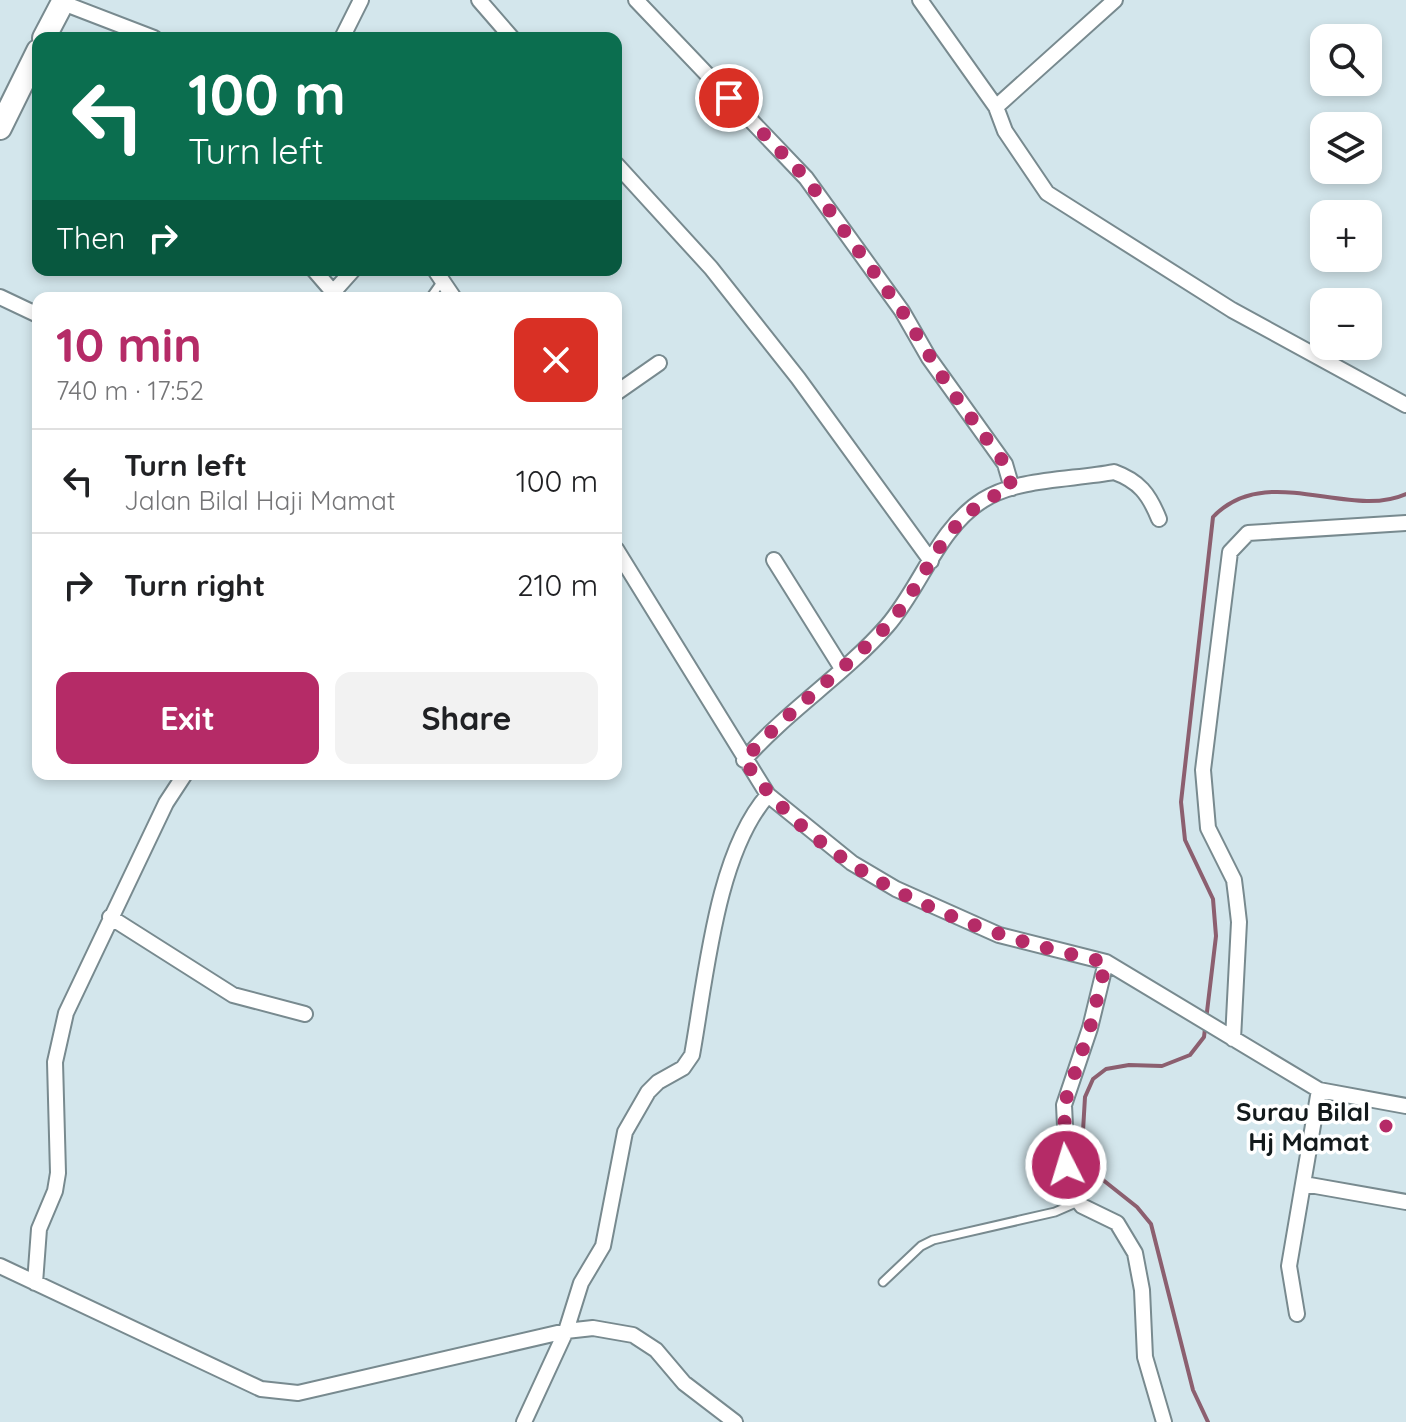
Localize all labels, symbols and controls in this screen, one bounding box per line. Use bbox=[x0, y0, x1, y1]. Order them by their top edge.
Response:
map controls bbox=[1310, 24, 1382, 360]
button: search bbox=[1310, 24, 1382, 96]
text: 100 m bbox=[188, 59, 346, 129]
icon: left bbox=[56, 64, 160, 168]
pin bbox=[695, 64, 763, 132]
icon: arrive bbox=[707, 76, 751, 120]
button: layers bbox=[1310, 112, 1382, 184]
text: Turn left bbox=[188, 128, 324, 173]
button: + bbox=[1310, 200, 1382, 272]
icon: right bbox=[141, 216, 185, 260]
text: Then bbox=[56, 219, 125, 257]
button: − bbox=[1310, 288, 1382, 360]
text: 10 min bbox=[56, 314, 202, 374]
button: close bbox=[514, 318, 598, 402]
text: 740 m · 17:52 bbox=[56, 374, 204, 407]
text: Turn left bbox=[124, 446, 247, 484]
icon: left bbox=[56, 459, 100, 503]
text: 100 m bbox=[516, 462, 598, 500]
text: Jalan Bilal Haji Mamat bbox=[124, 484, 396, 517]
icon: right bbox=[56, 563, 100, 607]
text: Turn right bbox=[124, 566, 265, 604]
text: 210 m bbox=[517, 566, 598, 604]
button: Exit bbox=[56, 672, 319, 764]
button: Share bbox=[335, 672, 598, 764]
place label: Surau Bilal Hj Mamat bbox=[1236, 1095, 1370, 1158]
marker: Surau Bilal Hj Mamat bbox=[1377, 1117, 1395, 1135]
position arrow bbox=[1024, 1123, 1108, 1207]

